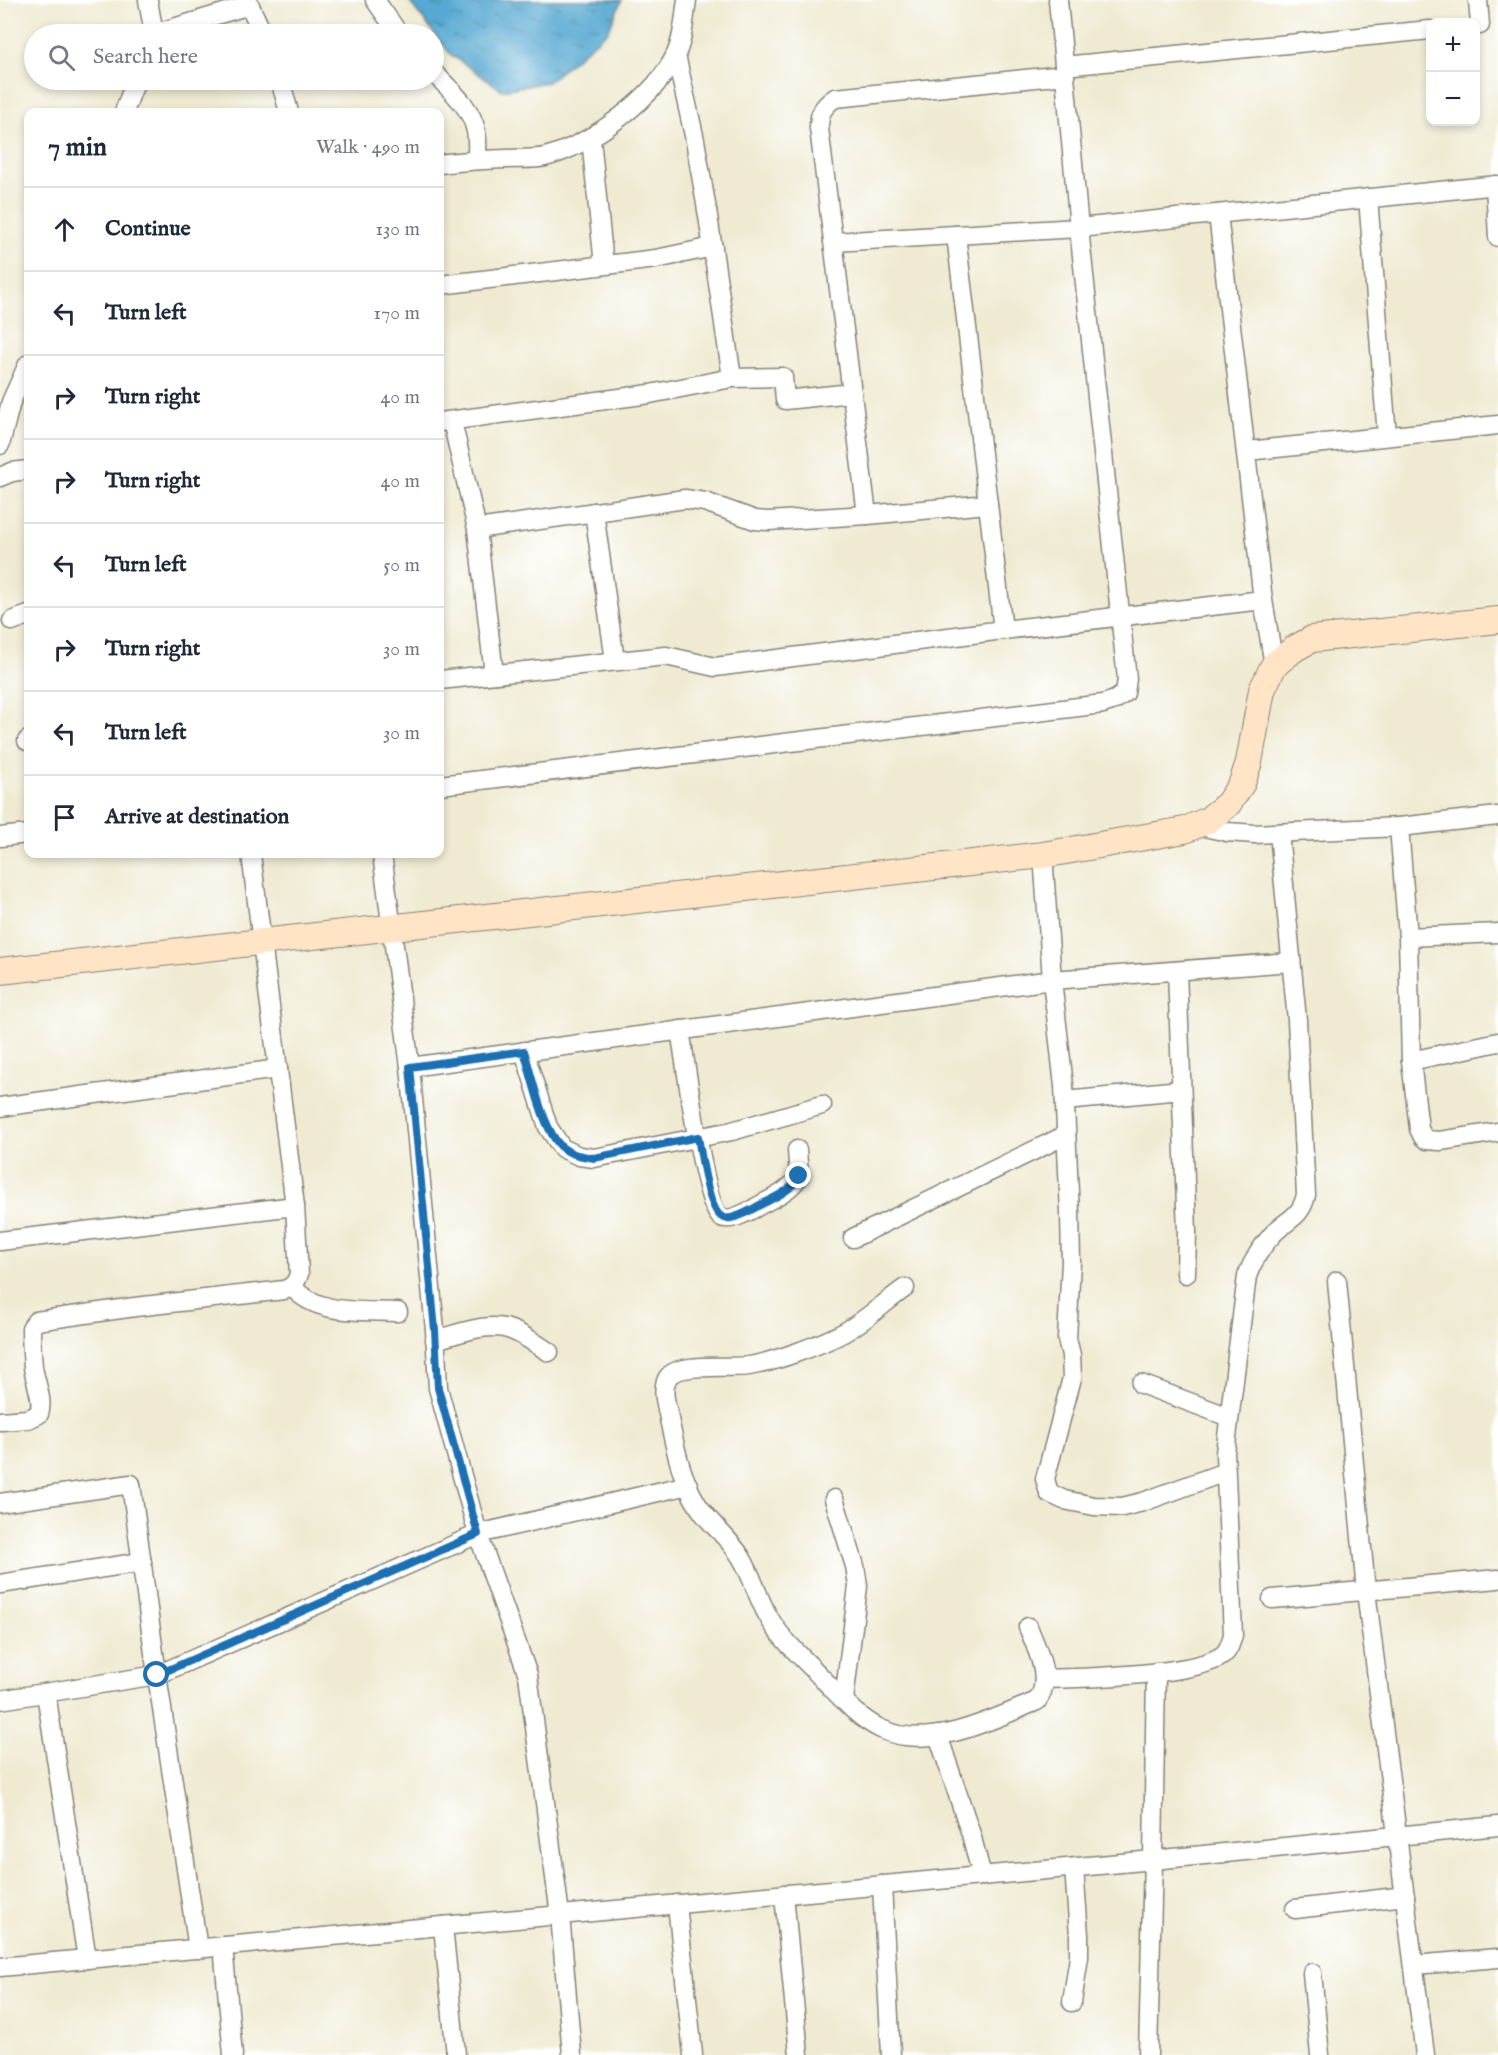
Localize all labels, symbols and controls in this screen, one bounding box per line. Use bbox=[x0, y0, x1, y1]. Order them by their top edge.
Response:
map controls bbox=[1426, 18, 1480, 126]
button: + bbox=[1426, 18, 1480, 72]
search box bbox=[24, 24, 444, 90]
icon: search bbox=[45, 41, 78, 74]
text: Search here bbox=[93, 43, 198, 71]
button: − bbox=[1426, 72, 1480, 126]
text: 7 min bbox=[48, 131, 107, 164]
text: Walk · 490 m bbox=[316, 135, 420, 160]
icon: ahead bbox=[48, 213, 81, 246]
text: Continue bbox=[105, 215, 191, 243]
text: 130 m bbox=[375, 217, 420, 242]
icon: left bbox=[48, 297, 81, 330]
text: Turn left bbox=[105, 299, 187, 327]
text: 170 m bbox=[374, 301, 420, 326]
icon: right bbox=[48, 381, 81, 414]
text: Turn right bbox=[105, 383, 200, 411]
text: 40 m bbox=[381, 385, 420, 410]
icon: right bbox=[48, 465, 81, 498]
text: Turn right bbox=[105, 467, 200, 495]
text: 40 m bbox=[381, 469, 420, 494]
icon: left bbox=[48, 549, 81, 582]
text: Turn left bbox=[105, 551, 187, 579]
text: 50 m bbox=[383, 553, 420, 578]
icon: right bbox=[48, 633, 81, 666]
text: Turn right bbox=[105, 635, 200, 663]
text: 30 m bbox=[383, 637, 420, 662]
icon: left bbox=[48, 717, 81, 750]
text: Turn left bbox=[105, 719, 187, 747]
text: 30 m bbox=[383, 721, 420, 746]
icon: arrive bbox=[48, 801, 81, 834]
text: Arrive at destination bbox=[105, 803, 289, 831]
route end bbox=[785, 1162, 811, 1188]
route start bbox=[143, 1661, 169, 1687]

